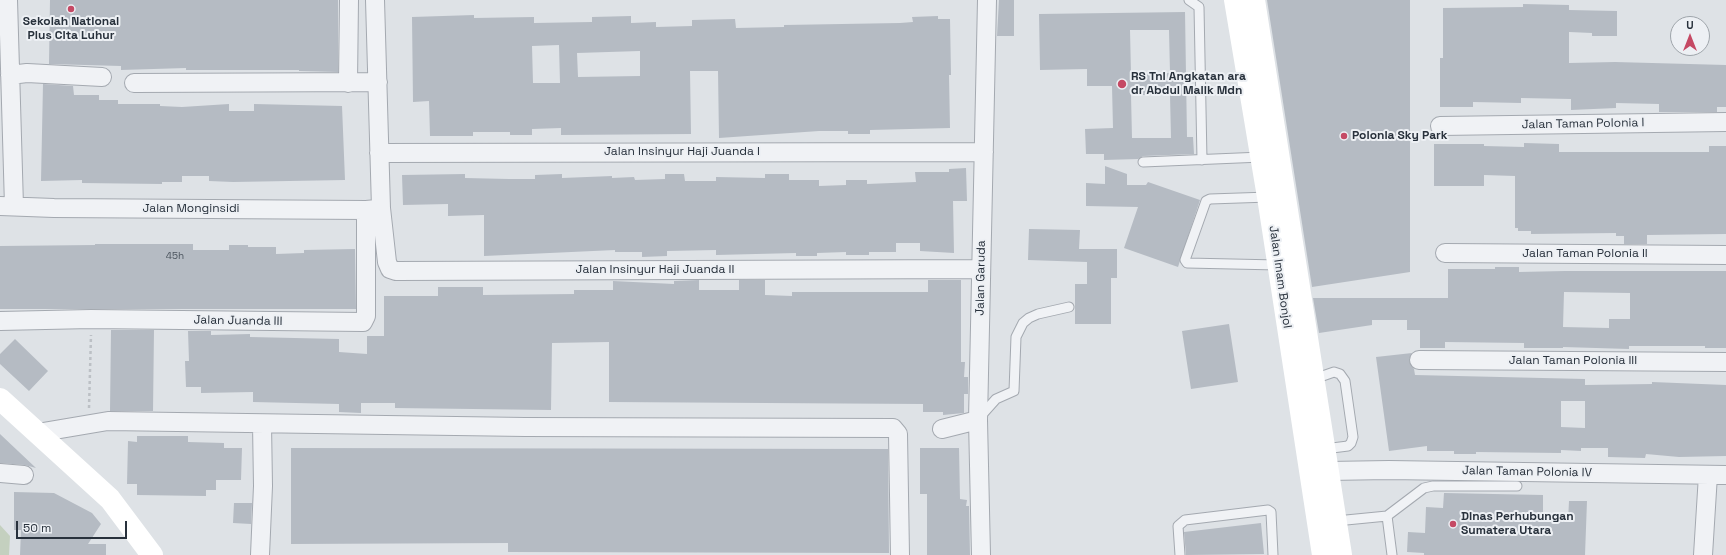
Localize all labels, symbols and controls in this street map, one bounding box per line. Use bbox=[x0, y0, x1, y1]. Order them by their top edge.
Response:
marker: Sekolah National Plus Cita Luhur bbox=[66, 4, 76, 14]
place label: Sekolah National Plus Cita Luhur bbox=[23, 15, 119, 43]
north arrow bbox=[1670, 16, 1710, 56]
text: U bbox=[1686, 18, 1694, 32]
place label: RS Tni Angkatan ara dr Abdul Malik Mdn bbox=[1131, 70, 1246, 98]
marker: RS Tni Angkatan ara dr Abdul Malik Mdn bbox=[1116, 78, 1128, 90]
street label: Jalan Taman Polonia I bbox=[1522, 116, 1644, 132]
place label: Polonia Sky Park bbox=[1352, 129, 1448, 143]
marker: Polonia Sky Park bbox=[1339, 131, 1349, 141]
street label: Jalan Insinyur Haji Juanda I bbox=[604, 145, 760, 159]
street label: Jalan Monginsidi bbox=[142, 202, 240, 216]
street label: Jalan Imam Bonjol bbox=[1266, 225, 1294, 329]
street label: Jalan Garuda bbox=[973, 240, 989, 316]
street label: Jalan Taman Polonia II bbox=[1522, 247, 1648, 261]
house number: 45h bbox=[166, 250, 184, 262]
street label: Jalan Insinyur Haji Juanda II bbox=[576, 263, 734, 277]
street label: Jalan Juanda III bbox=[193, 313, 283, 329]
street label: Jalan Taman Polonia III bbox=[1509, 354, 1637, 368]
street label: Jalan Taman Polonia IV bbox=[1462, 464, 1592, 480]
place label: Dinas Perhubungan Sumatera Utara bbox=[1461, 510, 1574, 538]
scale bar bbox=[18, 513, 129, 539]
marker: Dinas Perhubungan Sumatera Utara bbox=[1448, 519, 1458, 529]
text: 50 m bbox=[23, 520, 51, 536]

